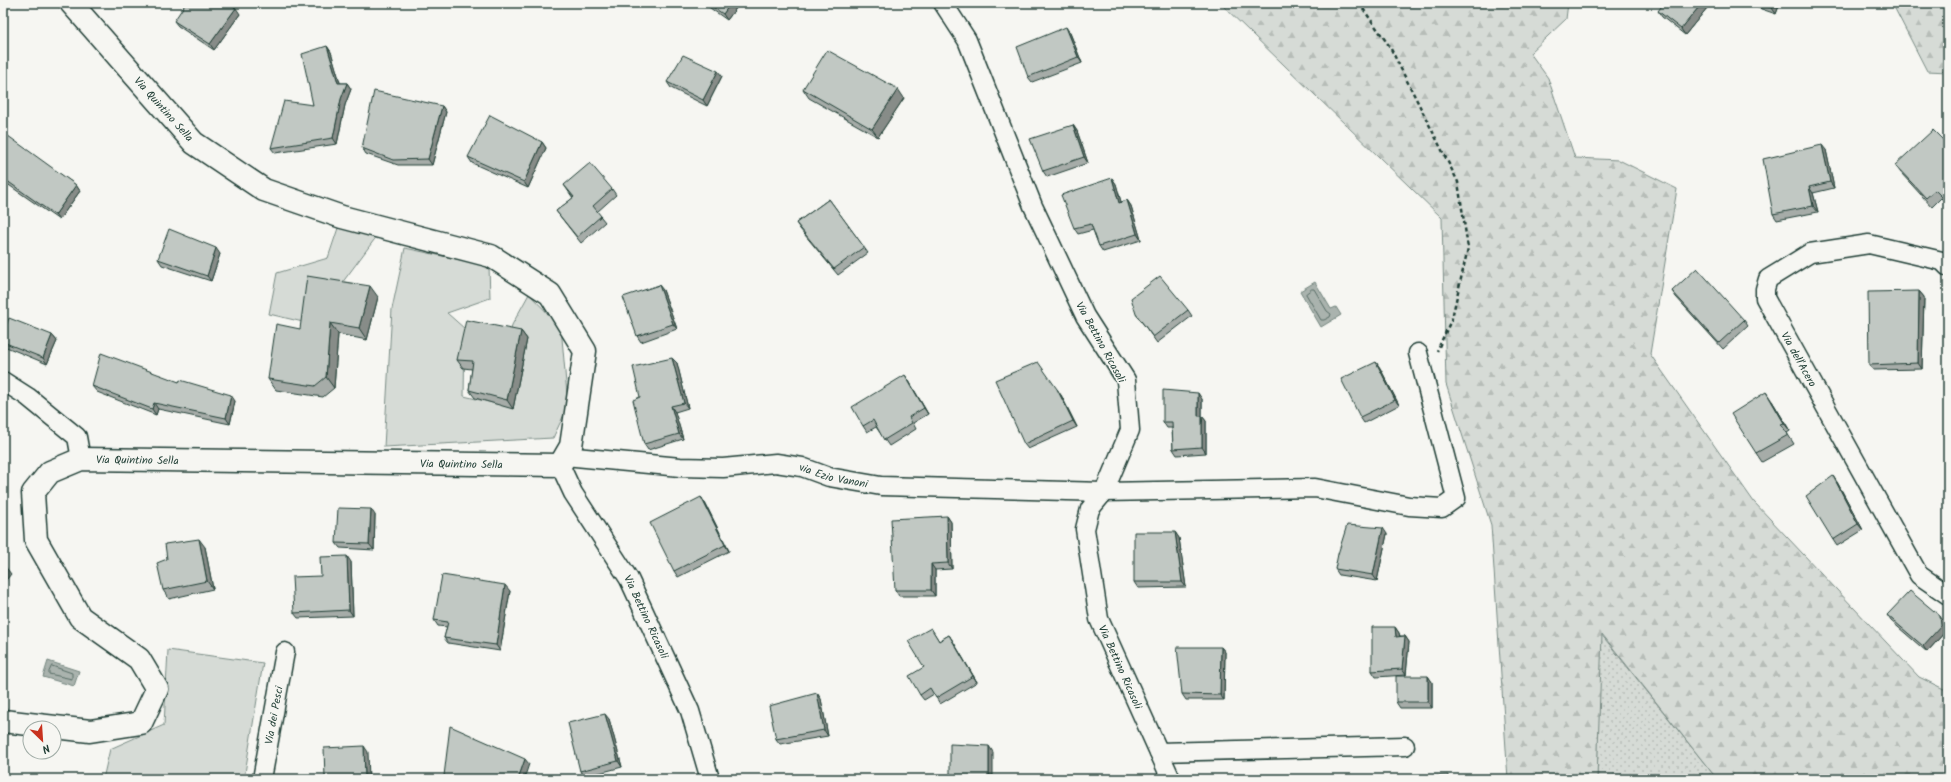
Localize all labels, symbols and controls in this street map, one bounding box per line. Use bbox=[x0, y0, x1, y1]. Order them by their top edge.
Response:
street label: Via Quintino Sella bbox=[129, 73, 197, 146]
street label: Via Bettino Ricasoli bbox=[1070, 299, 1130, 387]
street label: Via dell'Acero bbox=[1776, 329, 1821, 391]
street label: Via Quintino Sella bbox=[96, 451, 179, 470]
street label: Via Quintino Sella bbox=[420, 455, 503, 474]
street label: via Ezio Vanoni bbox=[798, 459, 870, 494]
street label: Via Bettino Ricasoli bbox=[619, 571, 673, 662]
street label: Via Bettino Ricasoli bbox=[1093, 622, 1147, 713]
street label: Via dei Pesci bbox=[260, 684, 289, 746]
north arrow bbox=[22, 720, 62, 760]
text: N bbox=[39, 739, 53, 758]

